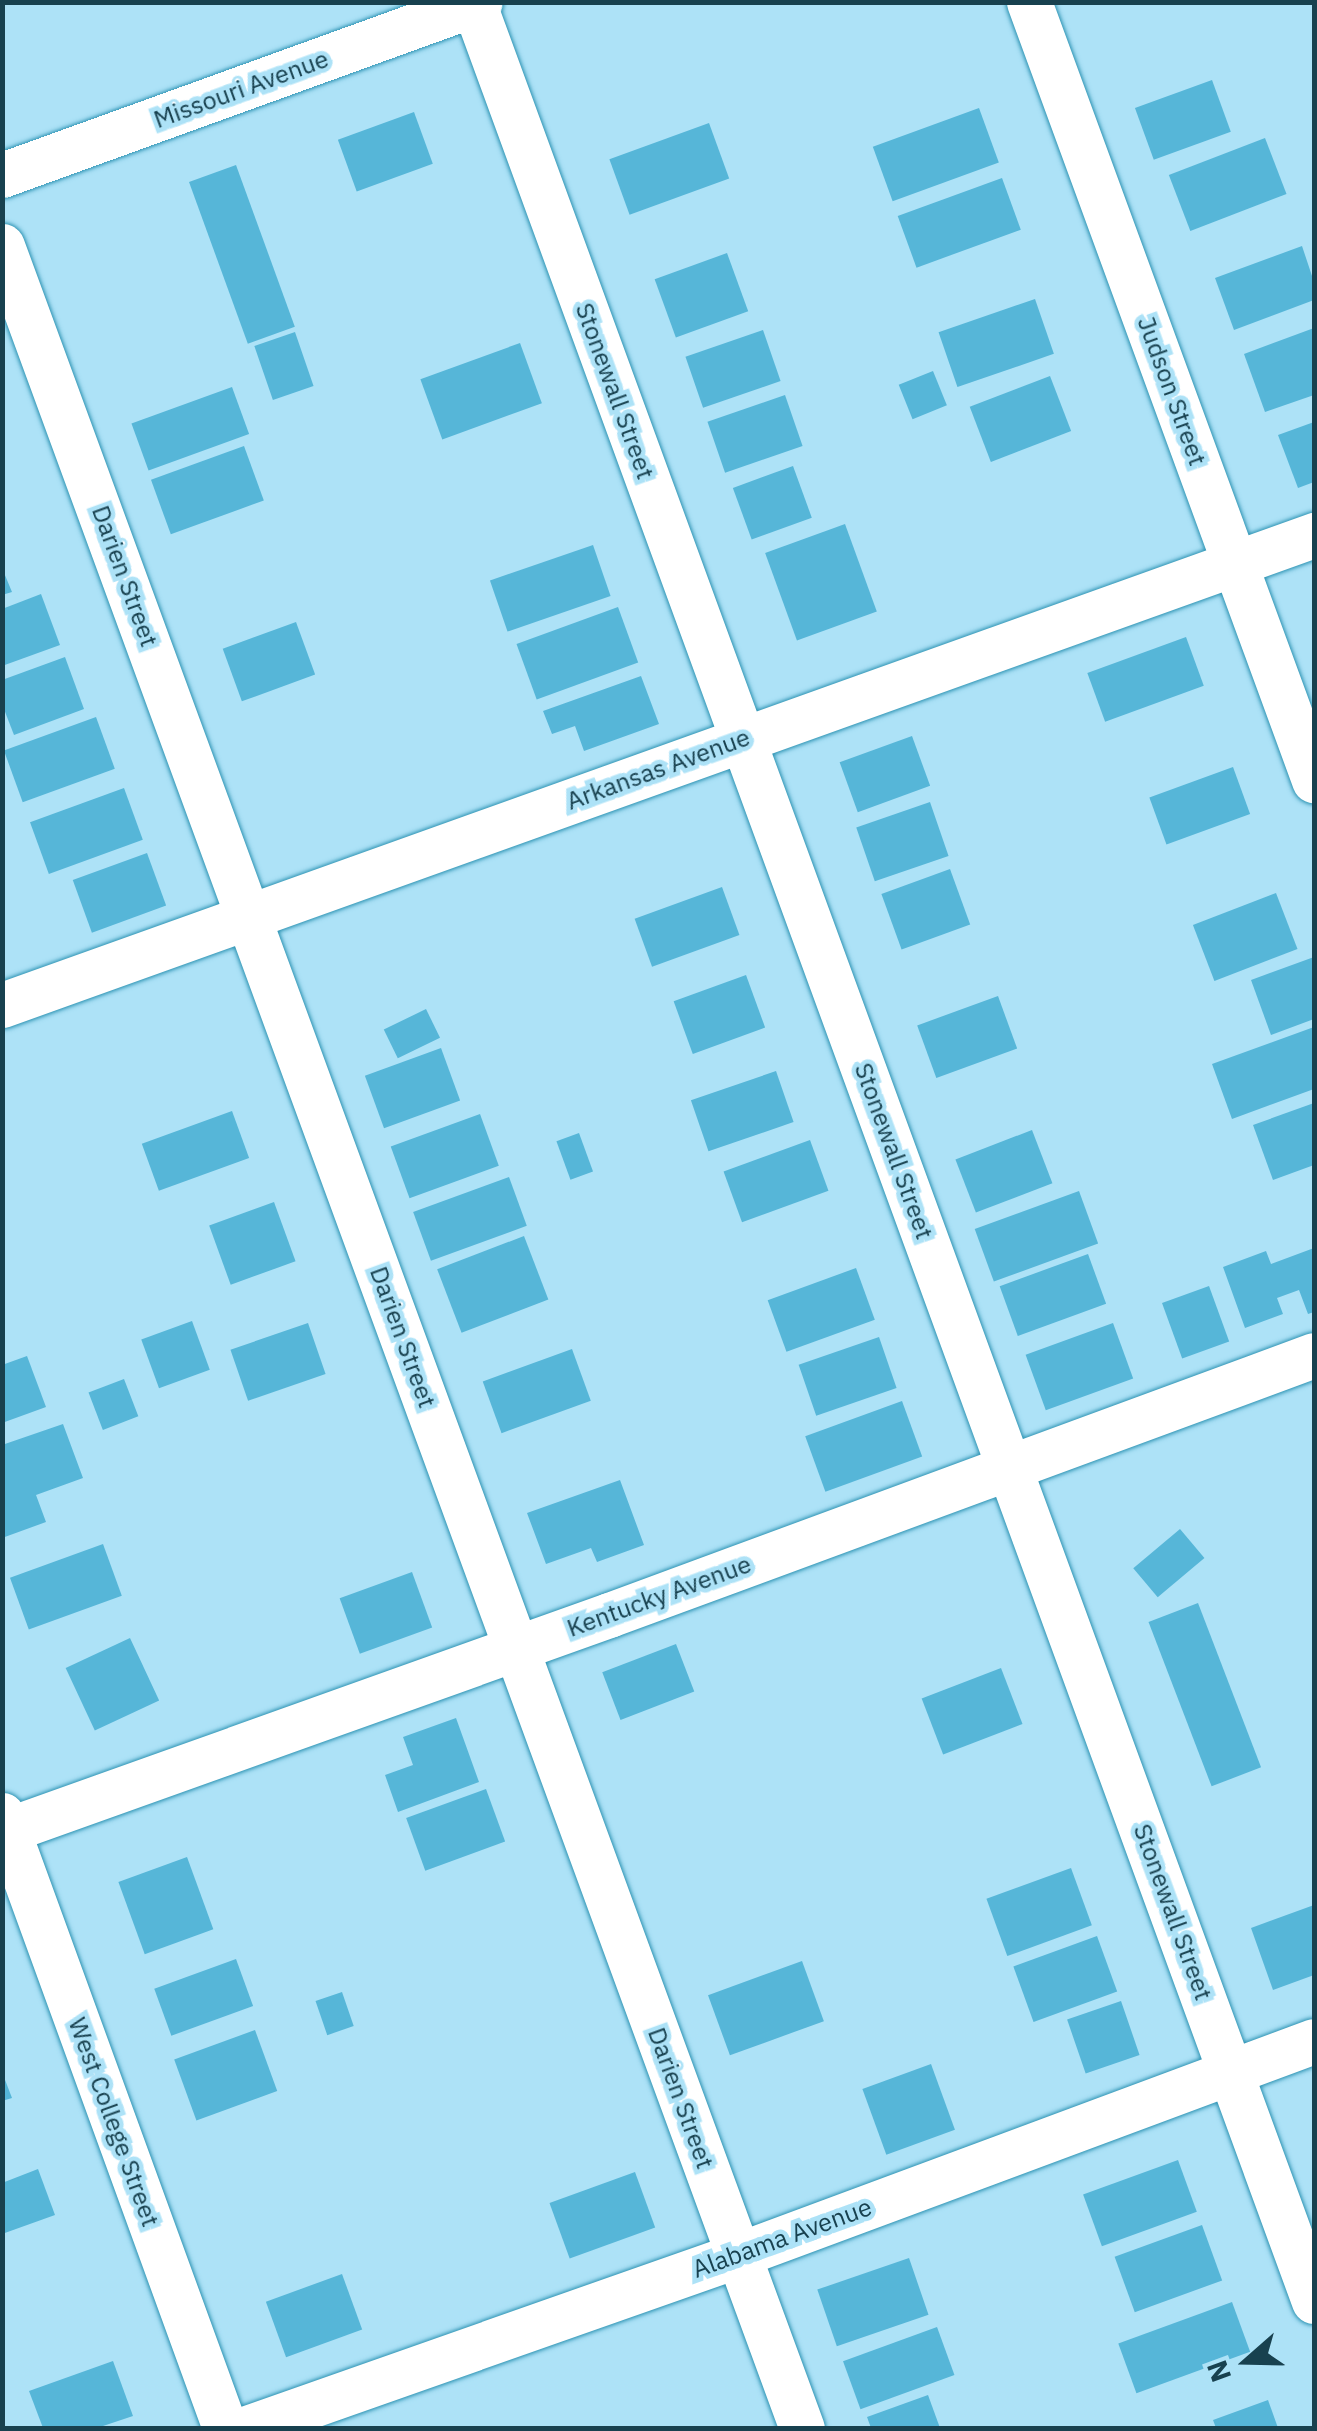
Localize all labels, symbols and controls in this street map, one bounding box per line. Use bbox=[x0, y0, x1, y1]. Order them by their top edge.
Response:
street label: Missouri Avenue bbox=[150, 43, 332, 135]
street label: Stonewall Street bbox=[569, 299, 661, 483]
street label: Judson Street bbox=[1131, 312, 1213, 470]
street label: Darien Street bbox=[86, 501, 164, 651]
street label: Arkansas Avenue bbox=[562, 722, 754, 816]
street label: Stonewall Street bbox=[848, 1059, 940, 1243]
street label: Darien Street bbox=[364, 1262, 442, 1412]
street label: Kentucky Avenue bbox=[563, 1549, 755, 1643]
street label: Stonewall Street bbox=[1127, 1820, 1219, 2004]
street label: West College Street bbox=[62, 2013, 166, 2231]
street label: Darien Street bbox=[642, 2023, 720, 2173]
street label: Alabama Avenue bbox=[688, 2192, 876, 2284]
north arrow bbox=[1197, 2311, 1297, 2411]
text: N bbox=[1197, 2356, 1239, 2387]

